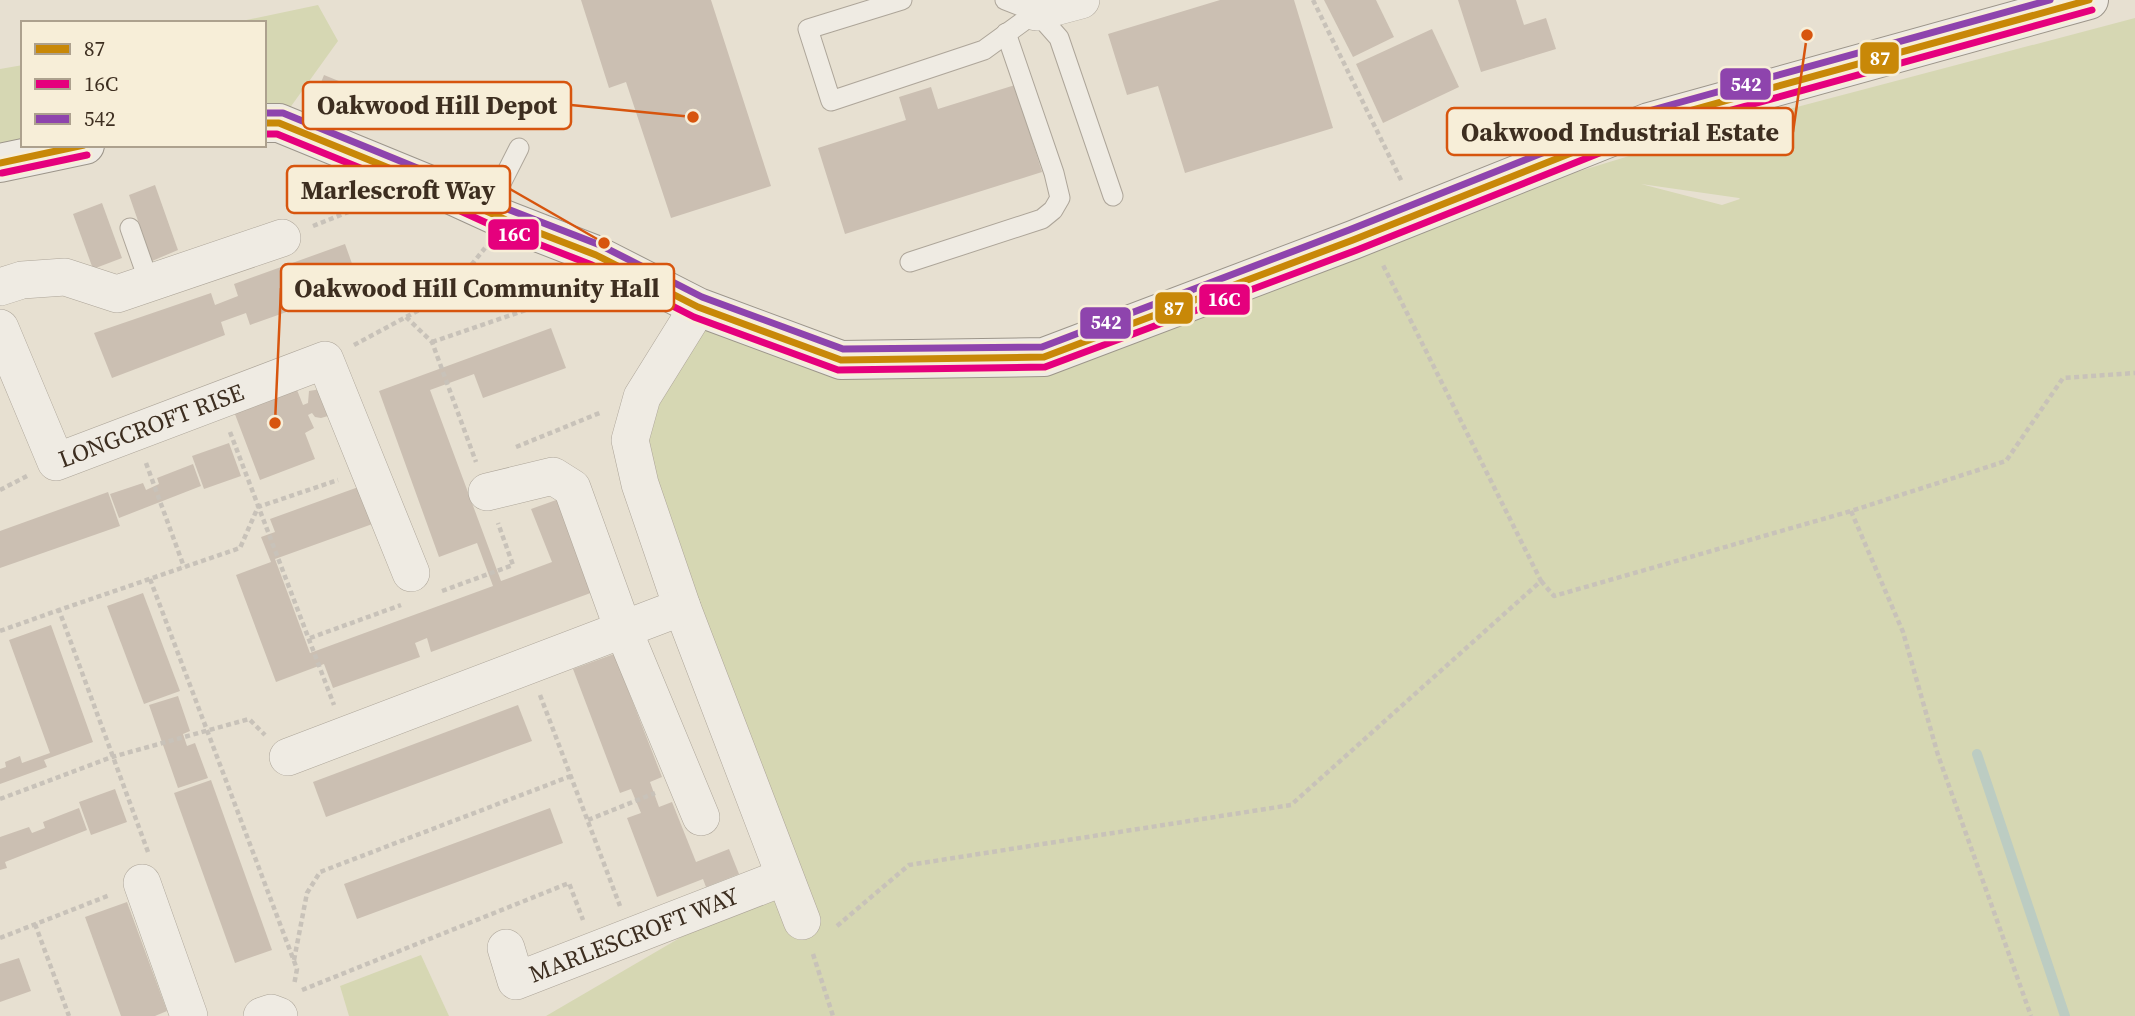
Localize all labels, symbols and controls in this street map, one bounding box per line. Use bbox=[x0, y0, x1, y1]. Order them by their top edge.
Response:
legend bbox=[21, 21, 266, 147]
text: 87 bbox=[84, 34, 105, 63]
line badge: 87 bbox=[1859, 41, 1900, 75]
text: 87 bbox=[1870, 45, 1890, 71]
line badge: 542 bbox=[1719, 67, 1772, 101]
text: 16C bbox=[84, 69, 118, 98]
text: 542 bbox=[1731, 71, 1761, 97]
callout: Oakwood Hill Depot bbox=[303, 82, 571, 129]
text: Oakwood Hill Depot bbox=[317, 87, 558, 123]
text: 542 bbox=[84, 104, 116, 133]
callout: Oakwood Industrial Estate bbox=[1447, 108, 1793, 155]
text: Oakwood Industrial Estate bbox=[1461, 114, 1779, 150]
callout: Marlescroft Way bbox=[287, 166, 510, 213]
text: Marlescroft Way bbox=[301, 172, 495, 208]
line badge: 16C bbox=[487, 218, 540, 251]
text: 16C bbox=[498, 221, 530, 247]
callout: Oakwood Hill Community Hall bbox=[281, 264, 674, 311]
text: Oakwood Hill Community Hall bbox=[294, 270, 660, 306]
line badge: 16C bbox=[1198, 283, 1251, 316]
text: 16C bbox=[1208, 286, 1240, 312]
line badge: 87 bbox=[1154, 291, 1194, 325]
text: 87 bbox=[1164, 295, 1184, 321]
line badge: 542 bbox=[1079, 306, 1132, 340]
text: 542 bbox=[1091, 309, 1121, 335]
street label: LONGCROFT RISE bbox=[54, 375, 248, 476]
street label: MARLESCROFT WAY bbox=[524, 879, 744, 990]

